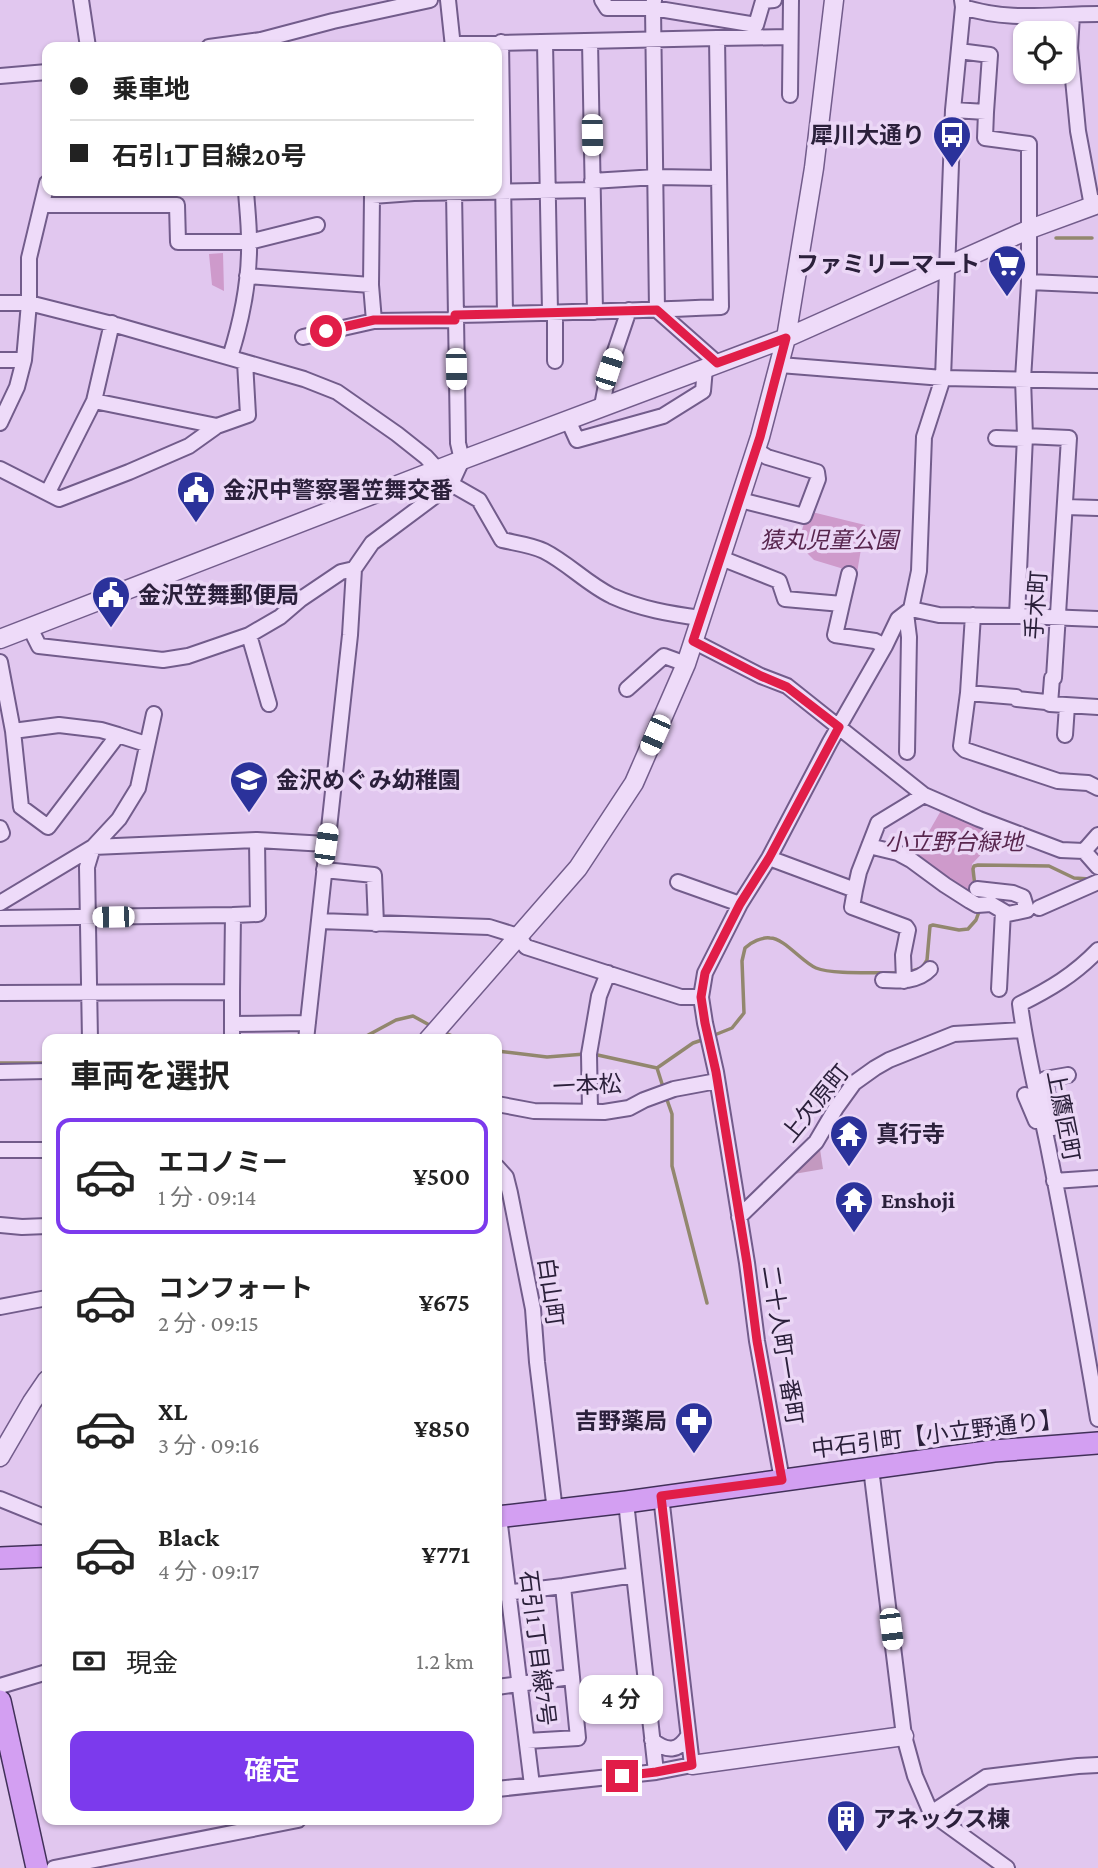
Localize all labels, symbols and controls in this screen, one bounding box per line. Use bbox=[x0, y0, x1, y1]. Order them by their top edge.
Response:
map controls bbox=[1013, 21, 1076, 84]
button: locate bbox=[1013, 21, 1076, 84]
text: 乗車地 bbox=[112, 75, 190, 104]
car bbox=[582, 114, 603, 156]
bus stop icon: 犀川大通り bbox=[931, 114, 973, 169]
place label: 犀川大通り bbox=[810, 122, 925, 148]
text: 石引1丁目線20号 bbox=[112, 142, 307, 171]
supermarket icon: ファミリーマート bbox=[986, 243, 1028, 298]
place label: ファミリーマート bbox=[796, 251, 980, 277]
route start bbox=[310, 315, 342, 347]
car bbox=[593, 346, 626, 392]
car bbox=[446, 348, 467, 390]
public building icon: 金沢中警察署笠舞交番 bbox=[175, 469, 217, 524]
place label: 金沢中警察署笠舞交番 bbox=[223, 477, 453, 503]
park label: 猿丸児童公園 bbox=[760, 527, 901, 553]
street label: 手木町 bbox=[1021, 570, 1051, 640]
public building icon: 金沢笠舞郵便局 bbox=[90, 574, 132, 629]
place label: 金沢笠舞郵便局 bbox=[138, 582, 299, 608]
car bbox=[637, 712, 674, 758]
school or university icon: 金沢めぐみ幼稚園 bbox=[228, 759, 270, 814]
place label: 金沢めぐみ幼稚園 bbox=[276, 767, 461, 793]
car bbox=[313, 822, 340, 866]
park label: 小立野台緑地 bbox=[885, 829, 1025, 855]
car bbox=[92, 906, 135, 928]
text: 車両を選択 bbox=[70, 1058, 230, 1094]
street label: 上欠原町 bbox=[776, 1059, 854, 1147]
street label: 上鷹匠町 bbox=[1042, 1068, 1086, 1164]
street label: 一本松 bbox=[552, 1070, 622, 1100]
temple icon: 真行寺 bbox=[828, 1113, 870, 1168]
place label: 真行寺 bbox=[876, 1121, 945, 1147]
icon: car bbox=[74, 1145, 137, 1208]
text: エコノミー bbox=[158, 1148, 288, 1177]
text: ¥500 bbox=[413, 1162, 470, 1191]
temple icon: Enshoji bbox=[833, 1179, 875, 1234]
text: 1 分 · 09:14 bbox=[158, 1184, 256, 1210]
place label: Enshoji bbox=[881, 1187, 955, 1213]
street label: 白山町 bbox=[533, 1256, 569, 1328]
street label: 二十人町一番町 bbox=[758, 1263, 808, 1427]
icon: car bbox=[74, 1271, 137, 1334]
text: コンフォート bbox=[158, 1274, 313, 1303]
text: ¥675 bbox=[419, 1288, 470, 1317]
text: 2 分 · 09:15 bbox=[158, 1310, 259, 1336]
icon: car bbox=[74, 1397, 137, 1460]
text: XL bbox=[158, 1397, 187, 1426]
pharmacy icon: 吉野薬局 bbox=[673, 1400, 715, 1455]
street label: 中石引町【小立野通り】 bbox=[810, 1406, 1064, 1462]
place label: 吉野薬局 bbox=[575, 1408, 667, 1434]
text: ¥850 bbox=[414, 1414, 470, 1443]
text: 3 分 · 09:16 bbox=[158, 1432, 260, 1458]
icon: car bbox=[74, 1523, 137, 1586]
text: Black bbox=[158, 1523, 219, 1552]
text: ¥771 bbox=[422, 1540, 470, 1569]
text: 4 分 · 09:17 bbox=[158, 1558, 259, 1584]
street label: 石引1丁目線7号 bbox=[516, 1569, 560, 1727]
car bbox=[879, 1607, 904, 1651]
icon: cash bbox=[70, 1642, 108, 1680]
text: 1.2 km bbox=[416, 1648, 474, 1674]
text: 現金 bbox=[126, 1649, 178, 1678]
callout: 4 分 bbox=[580, 1674, 664, 1724]
text: 4 分 bbox=[601, 1686, 641, 1712]
button: 確定 bbox=[70, 1731, 474, 1811]
route end bbox=[606, 1760, 638, 1792]
building icon: アネックス棟 bbox=[825, 1798, 867, 1853]
place label: アネックス棟 bbox=[873, 1806, 1010, 1832]

